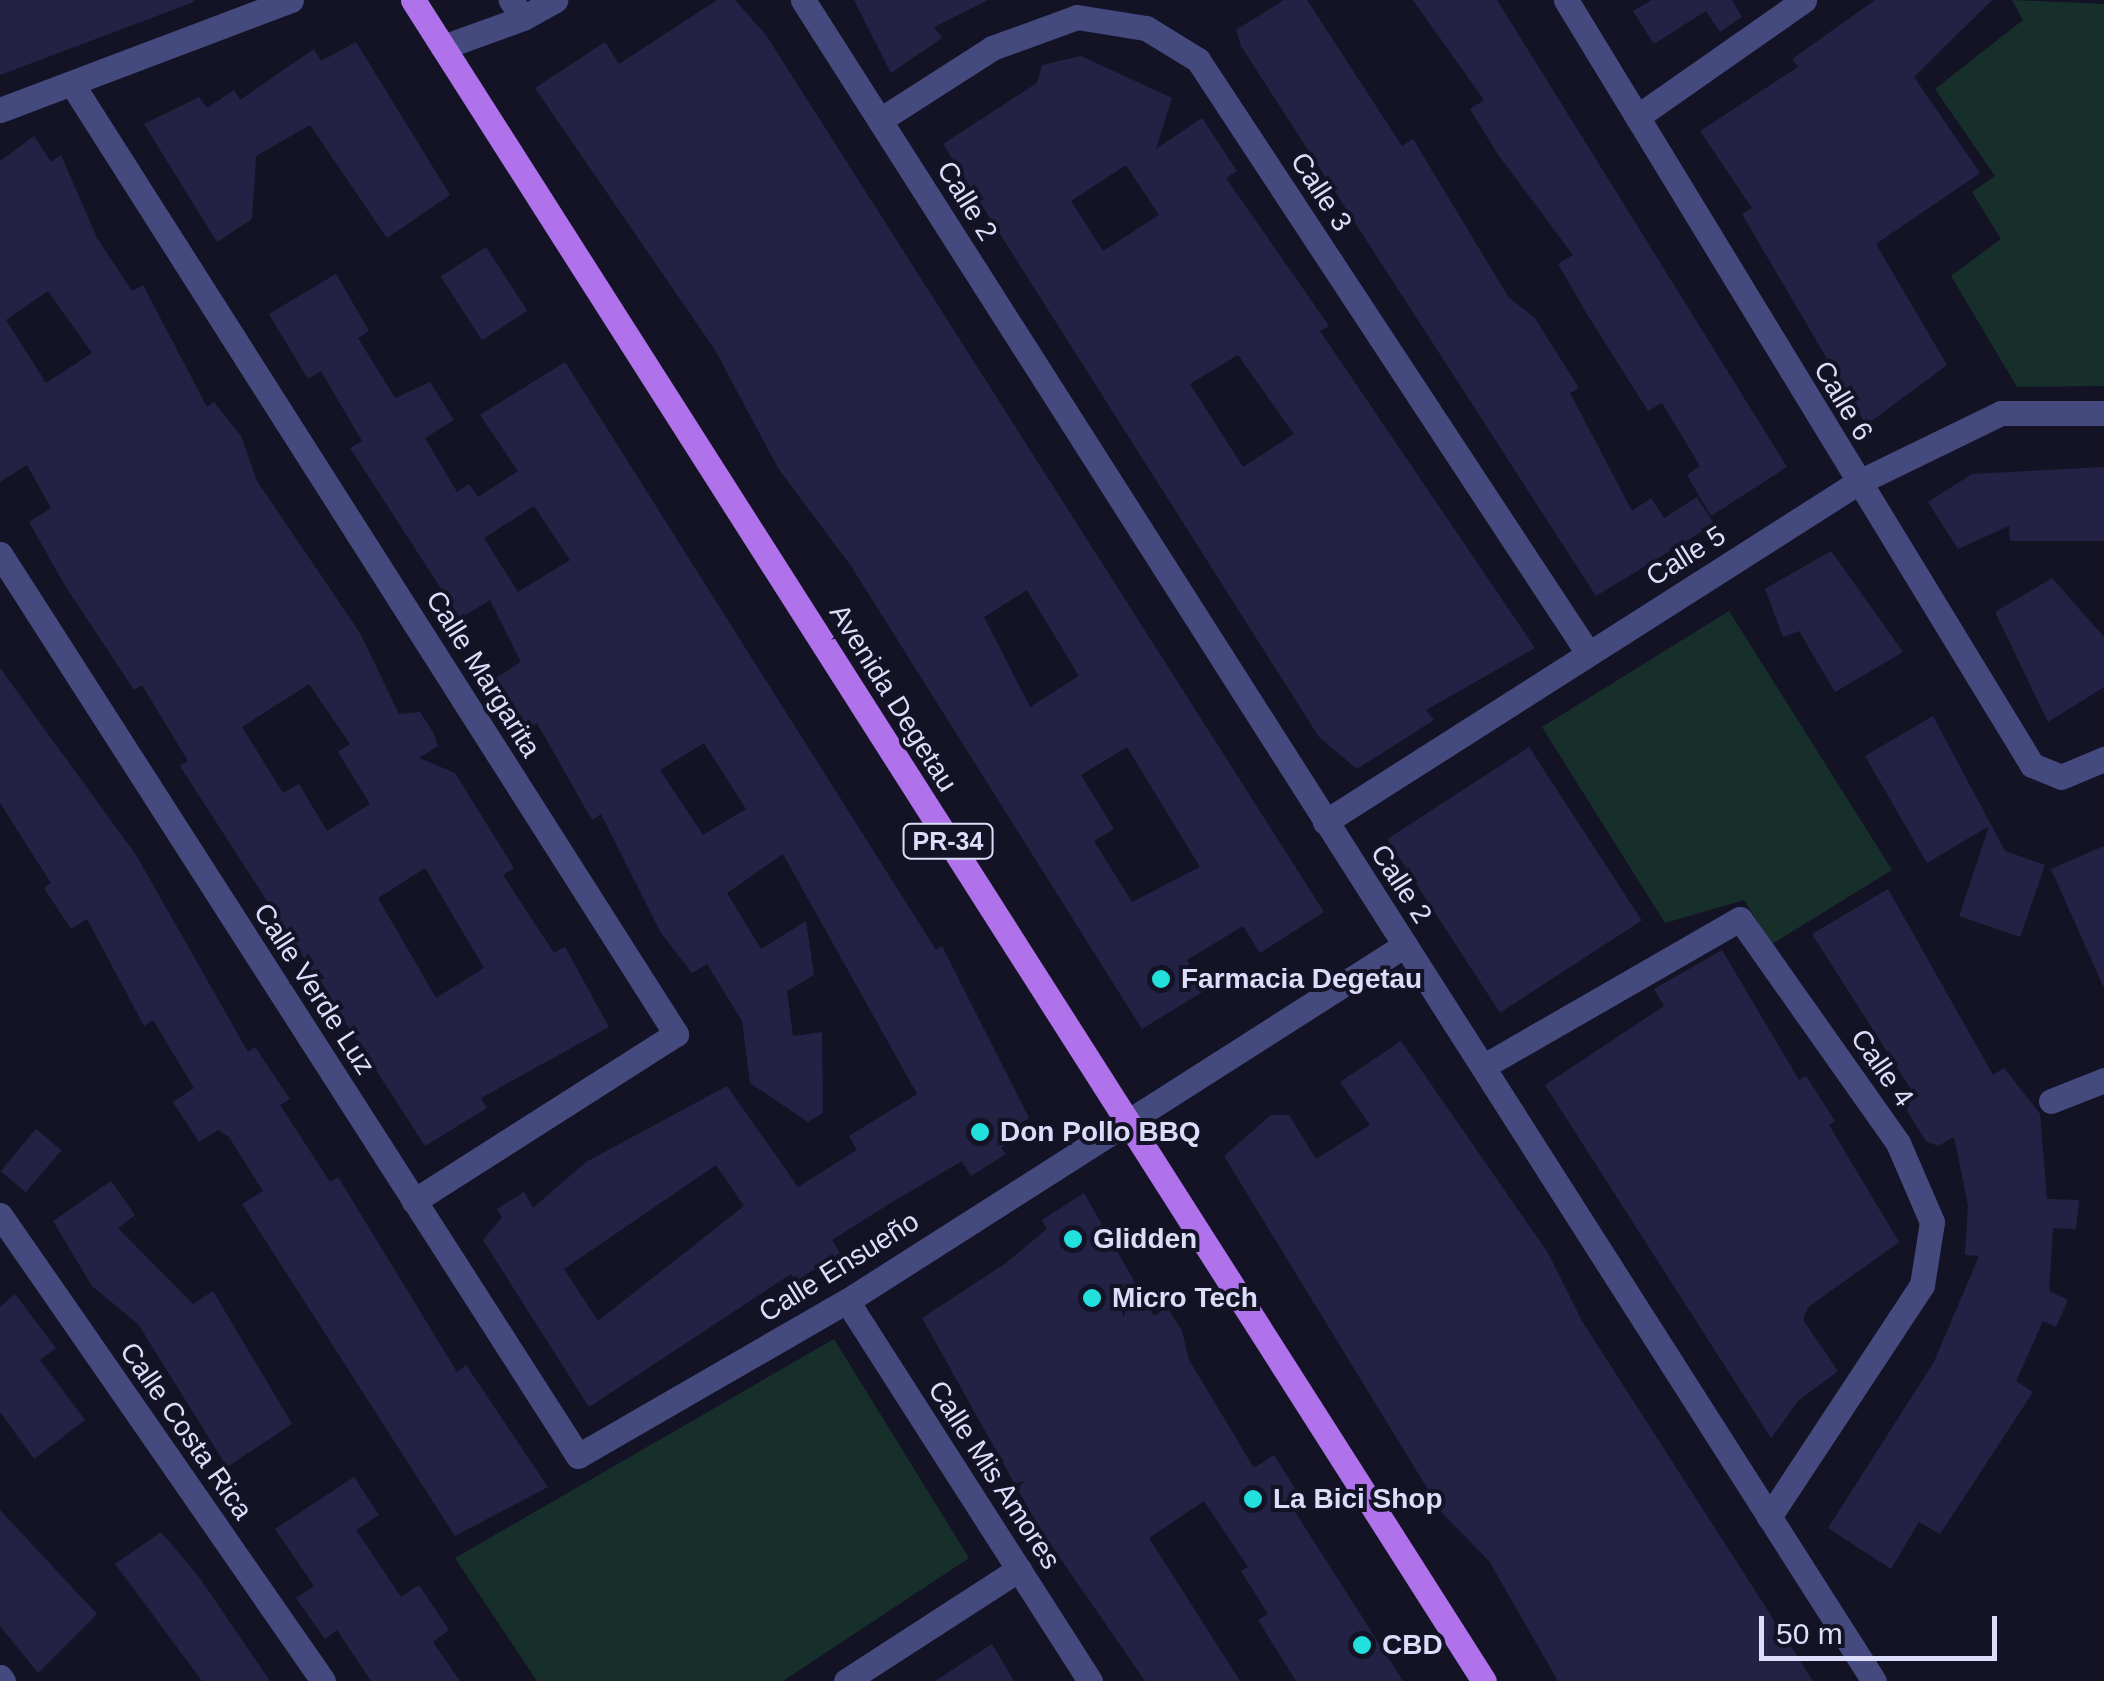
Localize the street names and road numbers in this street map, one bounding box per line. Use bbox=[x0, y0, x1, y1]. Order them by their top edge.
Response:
street label: Calle 3 bbox=[1283, 146, 1359, 238]
street label: Calle 2 bbox=[930, 155, 1004, 247]
street label: Calle 6 bbox=[1806, 355, 1880, 447]
street label: Calle 5 bbox=[1640, 519, 1732, 593]
street label: Calle Margarita bbox=[418, 585, 548, 763]
street label: Avenida Degetau bbox=[822, 598, 964, 798]
road number: PR-34 bbox=[900, 821, 996, 861]
street label: Calle 2 bbox=[1363, 838, 1439, 930]
street label: Calle Verde Luz bbox=[246, 897, 382, 1081]
street label: Calle 4 bbox=[1843, 1023, 1921, 1113]
street label: Calle Ensueño bbox=[753, 1204, 925, 1330]
street label: Calle Costa Rica bbox=[112, 1336, 260, 1526]
street label: Calle Mis Amores bbox=[920, 1374, 1068, 1576]

